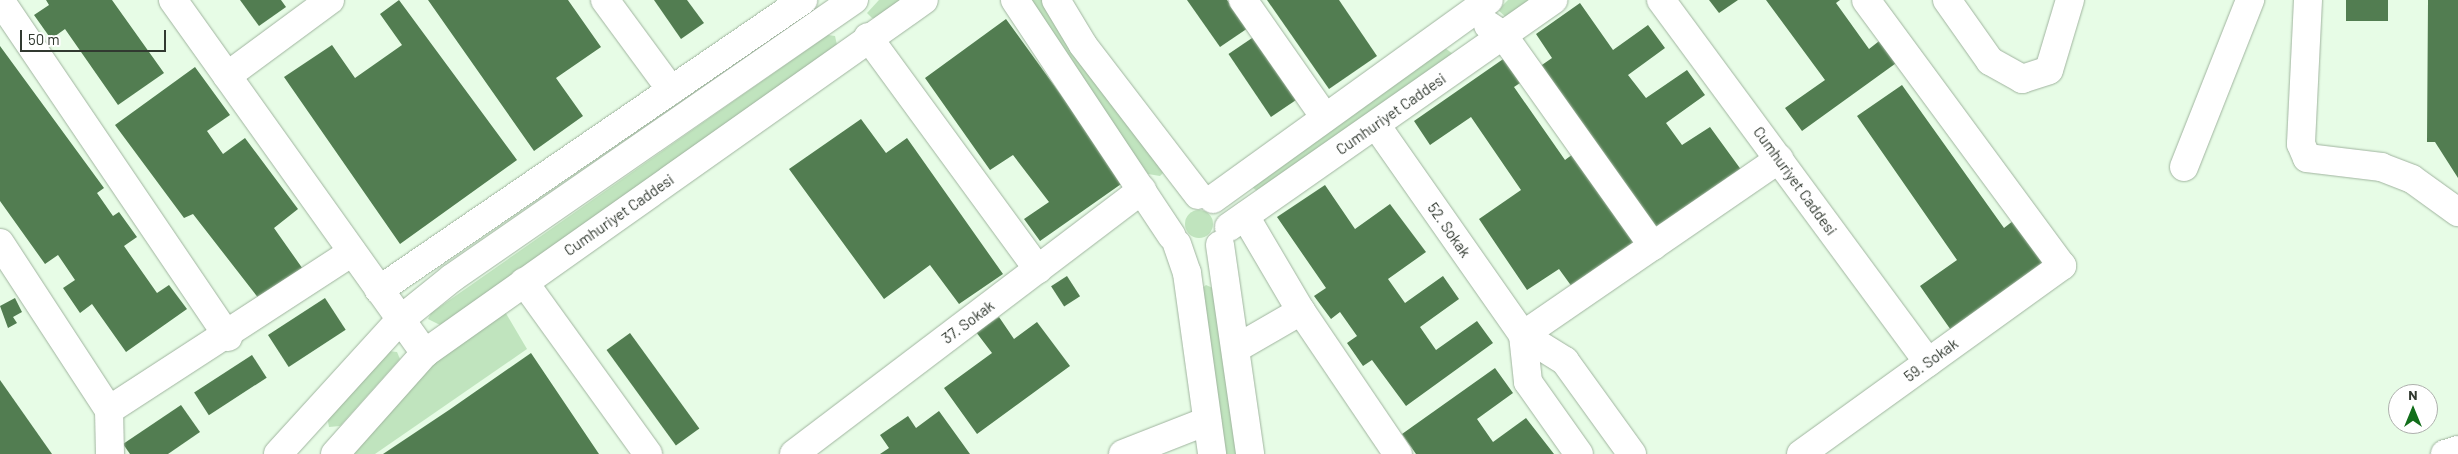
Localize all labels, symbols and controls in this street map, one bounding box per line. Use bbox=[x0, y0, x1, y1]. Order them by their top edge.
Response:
scale bar bbox=[22, 20, 169, 52]
text: 50 m bbox=[28, 30, 60, 48]
street label: Cumhuriyet Caddesi bbox=[1333, 69, 1449, 159]
street label: Cumhuriyet Caddesi bbox=[1750, 123, 1840, 239]
street label: Cumhuriyet Caddesi bbox=[561, 170, 677, 260]
street label: 52. Sokak bbox=[1424, 199, 1474, 261]
street label: 37. Sokak bbox=[938, 297, 998, 347]
street label: 59. Sokak bbox=[1901, 334, 1961, 386]
north arrow bbox=[2388, 384, 2438, 434]
text: N bbox=[2408, 386, 2418, 403]

